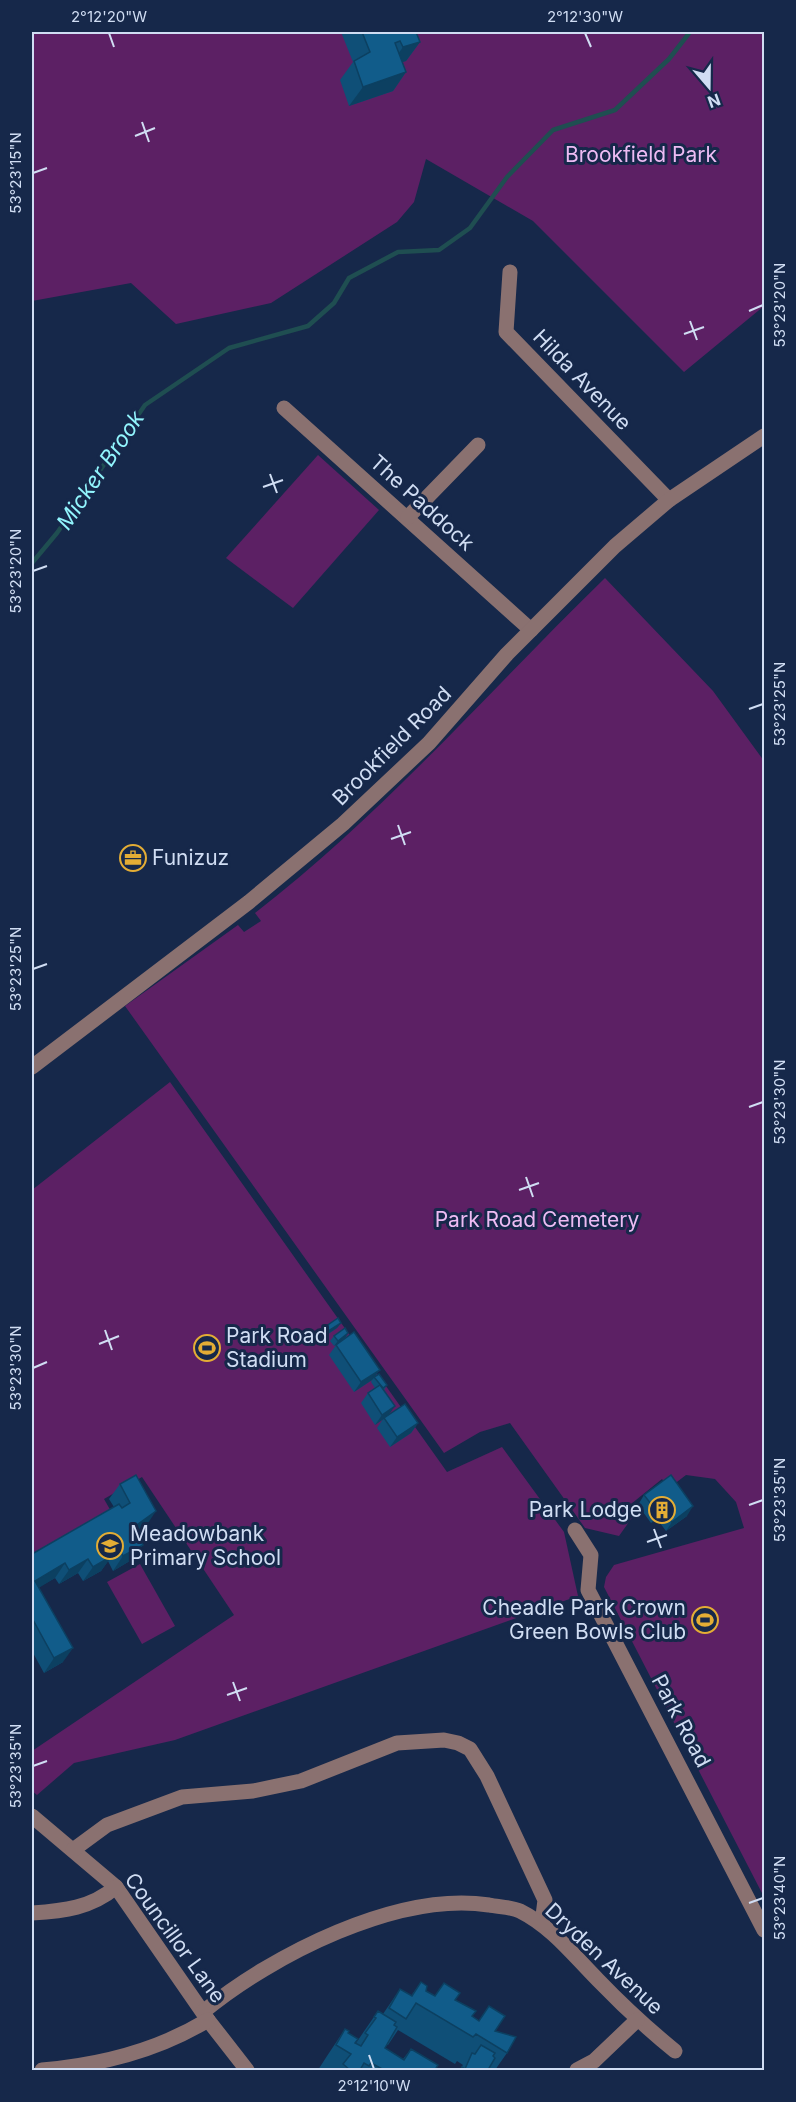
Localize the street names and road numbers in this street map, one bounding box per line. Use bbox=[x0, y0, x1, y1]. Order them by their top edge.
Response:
street label: Hilda Avenue bbox=[528, 324, 637, 435]
street label: The Paddock bbox=[365, 449, 480, 556]
street label: Brookfield Road bbox=[327, 681, 456, 810]
street label: Park Road bbox=[647, 1670, 716, 1771]
street label: Councillor Lane bbox=[120, 1868, 231, 2008]
street label: Dryden Avenue bbox=[540, 1898, 668, 2020]

